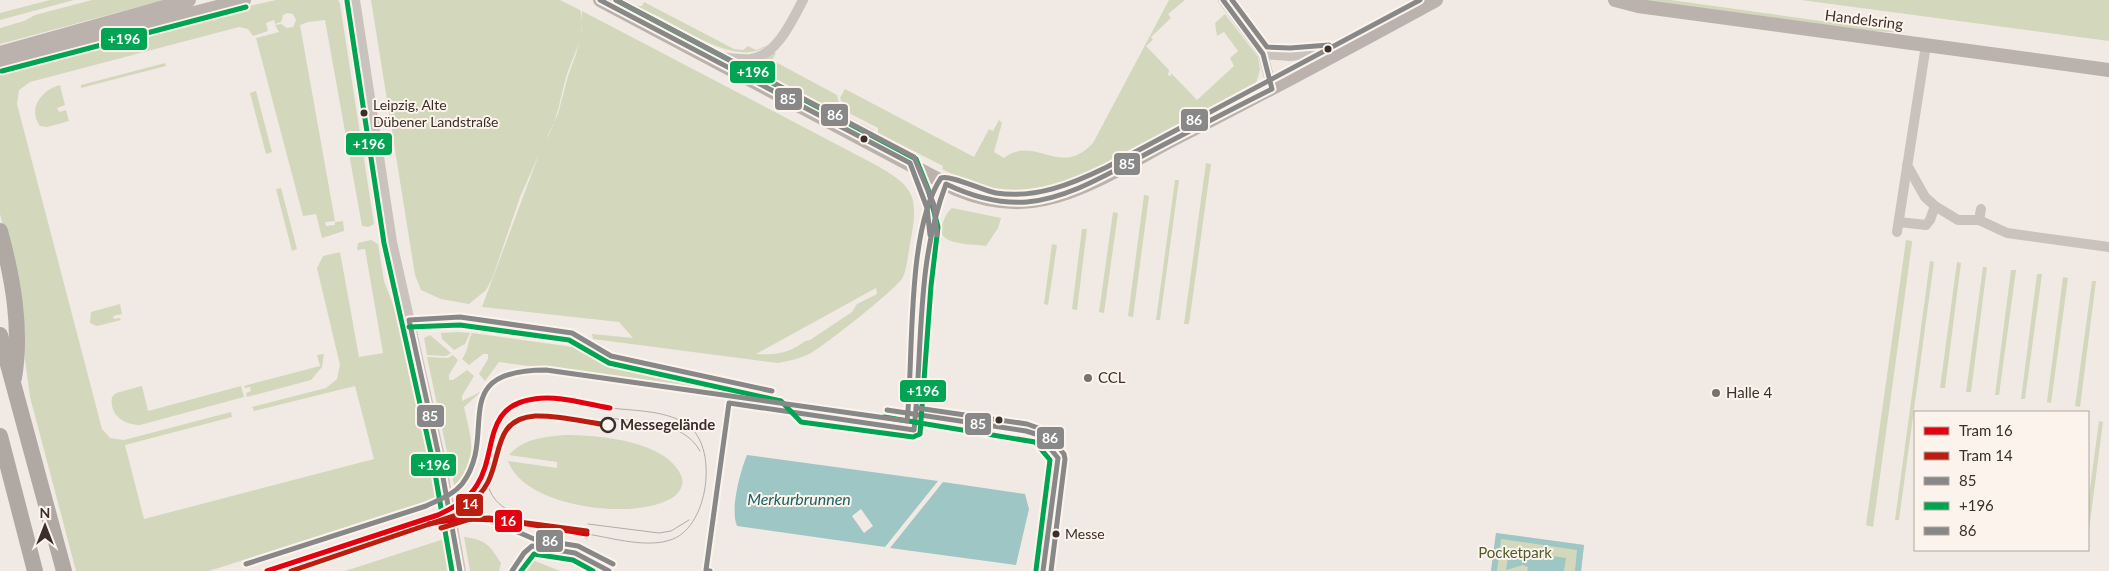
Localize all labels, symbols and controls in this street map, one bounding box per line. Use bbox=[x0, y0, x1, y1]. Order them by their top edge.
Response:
street label: Handelsring bbox=[1824, 5, 1904, 33]
line badge: +196 bbox=[100, 27, 148, 51]
text: +196 bbox=[108, 30, 140, 47]
unlabelled marker bbox=[1323, 44, 1333, 54]
line badge: +196 bbox=[729, 60, 776, 84]
text: +196 bbox=[737, 63, 769, 80]
line badge: 85 bbox=[774, 87, 803, 111]
text: 85 bbox=[780, 90, 796, 107]
place label: Leipzig, Alte Dübener Landstraße bbox=[373, 96, 499, 130]
line badge: 86 bbox=[820, 103, 849, 127]
text: 86 bbox=[827, 106, 843, 123]
marker: Leipzig, Alte Dübener Landstraße bbox=[359, 108, 369, 118]
line badge: 86 bbox=[1180, 108, 1209, 132]
text: 86 bbox=[1186, 111, 1202, 128]
line badge: +196 bbox=[345, 132, 393, 156]
unlabelled marker bbox=[859, 134, 869, 144]
text: +196 bbox=[353, 135, 385, 152]
line badge: 85 bbox=[1113, 152, 1141, 176]
text: 85 bbox=[1119, 155, 1135, 172]
place label: CCL bbox=[1098, 368, 1126, 386]
marker: CCL bbox=[1082, 372, 1094, 384]
line badge: +196 bbox=[899, 379, 947, 403]
text: +196 bbox=[907, 382, 939, 399]
place label: Halle 4 bbox=[1726, 383, 1773, 401]
marker: Halle 4 bbox=[1710, 387, 1722, 399]
line badge: 85 bbox=[416, 404, 445, 428]
text: 85 bbox=[422, 407, 438, 424]
legend bbox=[1914, 411, 2089, 551]
line badge: 85 bbox=[964, 412, 992, 436]
place label: Messegelände bbox=[620, 415, 715, 433]
text: 85 bbox=[970, 415, 986, 432]
unlabelled marker bbox=[994, 415, 1004, 425]
marker: Messegelände bbox=[600, 417, 616, 433]
text: Tram 16 bbox=[1959, 421, 2013, 439]
line badge: 86 bbox=[1036, 426, 1065, 450]
text: 86 bbox=[1042, 429, 1058, 446]
text: Tram 14 bbox=[1959, 446, 2013, 464]
line badge: +196 bbox=[410, 453, 457, 477]
text: +196 bbox=[418, 456, 450, 473]
text: 85 bbox=[1959, 471, 1976, 489]
water label: Merkurbrunnen bbox=[747, 489, 851, 508]
line badge: 14 bbox=[455, 493, 484, 517]
text: 14 bbox=[462, 495, 478, 512]
text: +196 bbox=[1959, 496, 1994, 514]
north arrow bbox=[20, 501, 70, 551]
text: N bbox=[40, 504, 50, 521]
line badge: 16 bbox=[494, 509, 523, 533]
text: 16 bbox=[500, 512, 516, 529]
text: 86 bbox=[1959, 521, 1977, 539]
place label: Messe bbox=[1065, 525, 1105, 542]
line badge: 86 bbox=[535, 529, 564, 553]
marker: Messe bbox=[1051, 529, 1061, 539]
text: 86 bbox=[542, 532, 558, 549]
park label: Pocketpark bbox=[1478, 543, 1552, 561]

